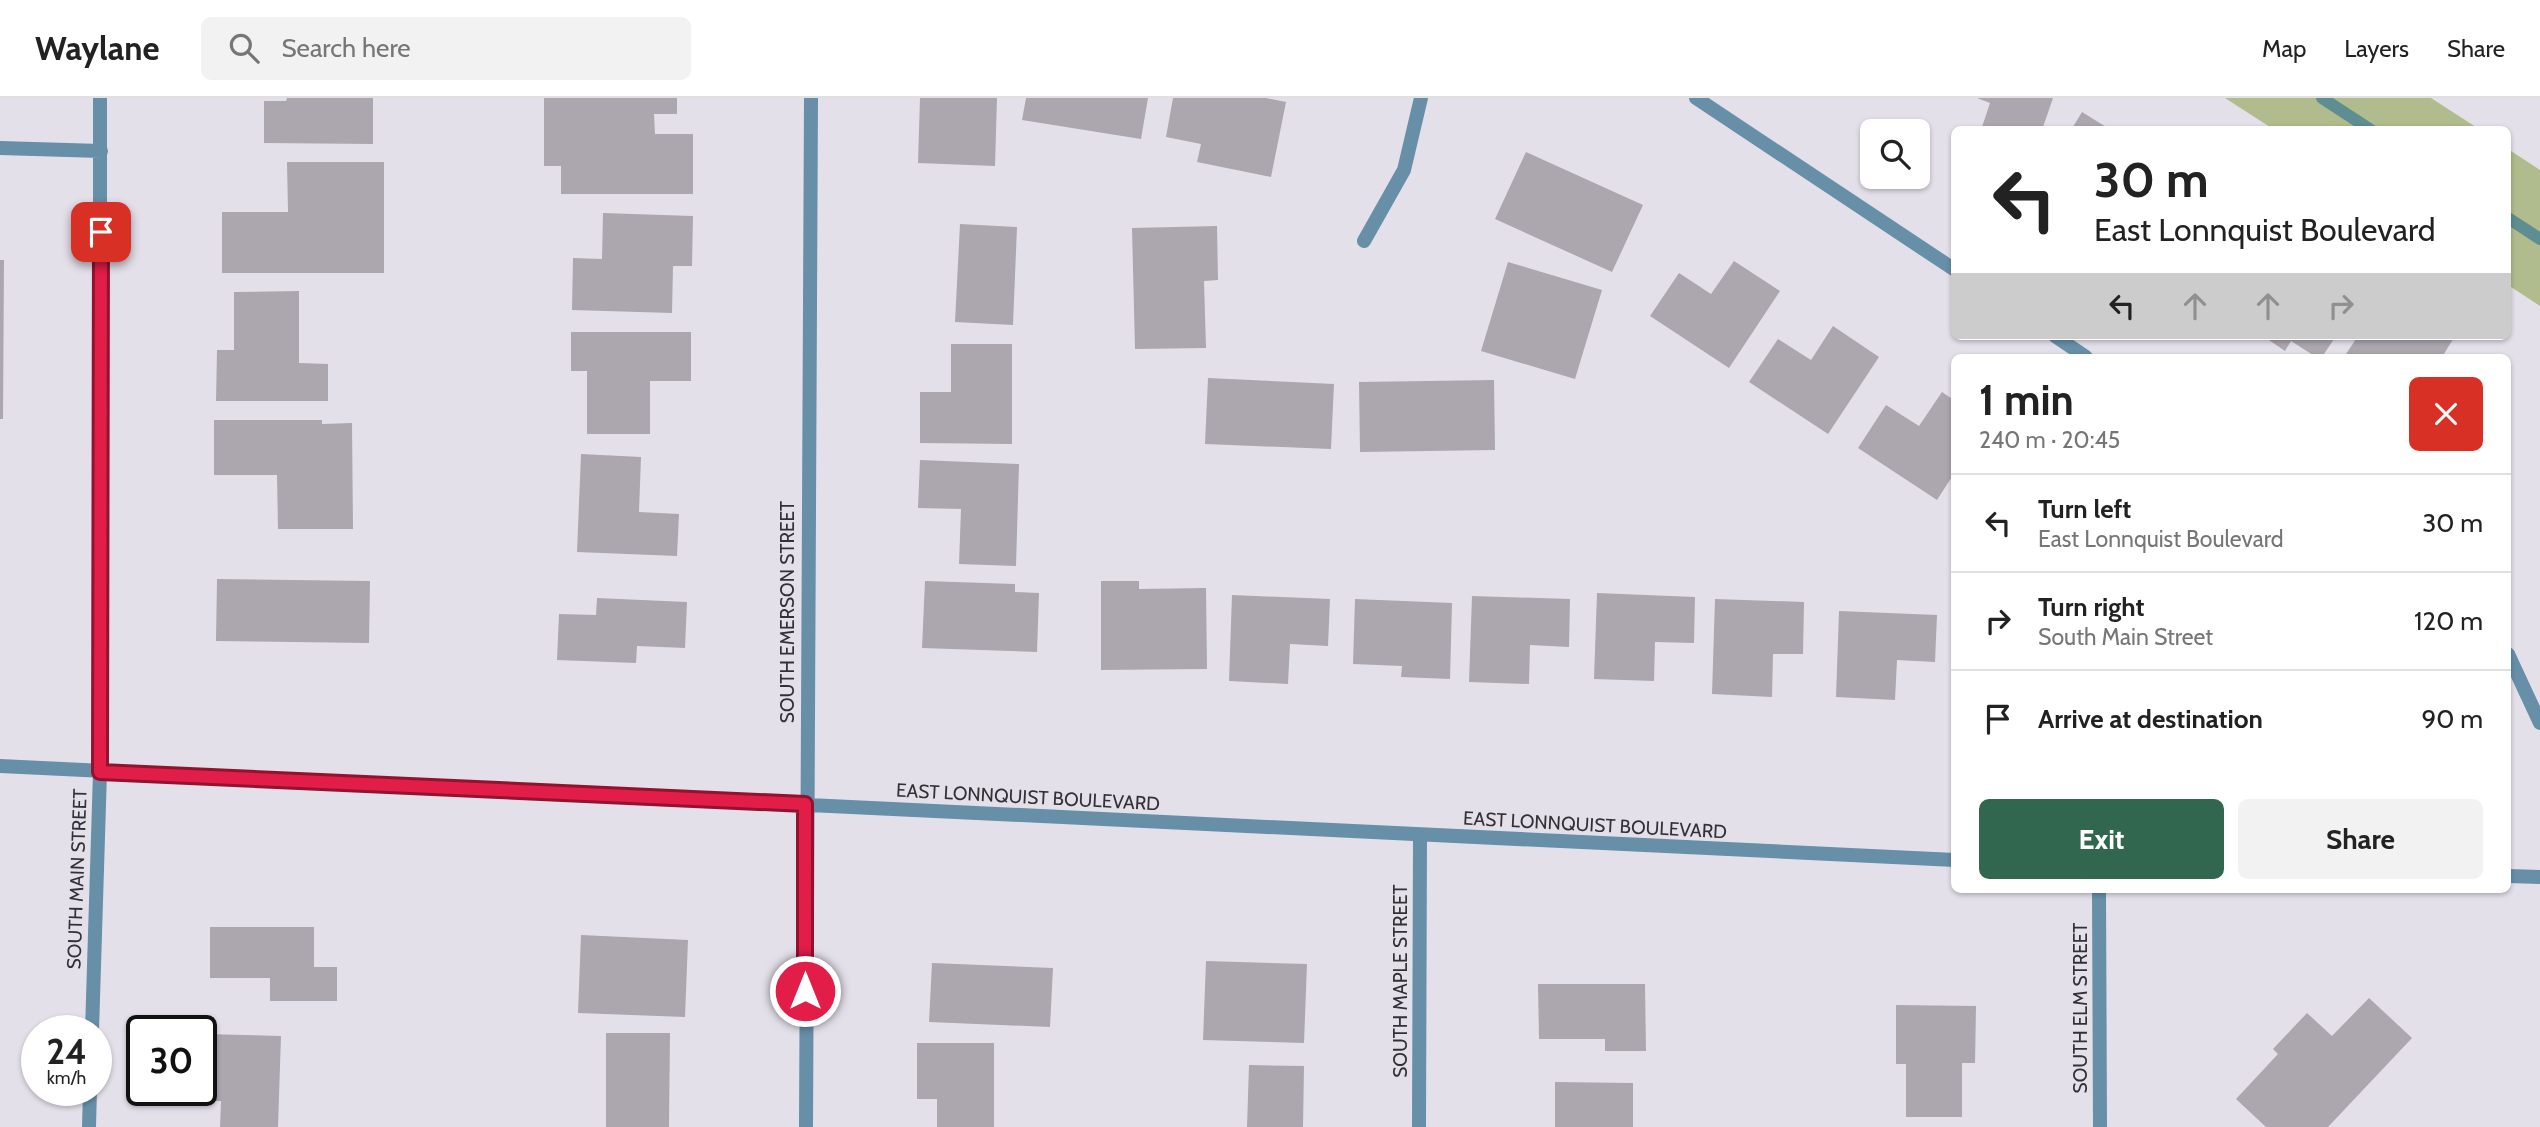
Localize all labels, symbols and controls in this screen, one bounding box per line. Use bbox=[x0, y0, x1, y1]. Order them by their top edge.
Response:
search box bbox=[201, 17, 691, 80]
text: Waylane bbox=[35, 28, 159, 68]
icon: search bbox=[225, 29, 263, 67]
text: Search here bbox=[281, 32, 411, 64]
text: Map bbox=[2262, 34, 2306, 63]
text: Layers bbox=[2344, 34, 2409, 63]
text: Share bbox=[2447, 34, 2505, 63]
map controls bbox=[1860, 119, 1930, 189]
button: search bbox=[1860, 119, 1930, 189]
text: 30 m bbox=[2094, 150, 2209, 209]
icon: left bbox=[1979, 154, 2070, 245]
pin bbox=[71, 202, 131, 262]
text: East Lonnquist Boulevard bbox=[2094, 210, 2436, 249]
icon: arrive bbox=[82, 213, 120, 251]
icon: left bbox=[2103, 287, 2141, 325]
icon: ahead bbox=[2176, 287, 2214, 325]
icon: ahead bbox=[2249, 287, 2287, 325]
icon: right bbox=[2322, 287, 2360, 325]
text: 1 min bbox=[1979, 374, 2074, 426]
button: close bbox=[2409, 377, 2483, 451]
text: 240 m · 20:45 bbox=[1979, 426, 2120, 454]
text: Turn left bbox=[2038, 493, 2131, 525]
street label: SOUTH EMERSON STREET bbox=[776, 501, 799, 723]
icon: left bbox=[1979, 504, 2017, 542]
text: 30 m bbox=[2422, 507, 2483, 539]
text: East Lonnquist Boulevard bbox=[2038, 525, 2283, 553]
text: Turn right bbox=[2038, 591, 2144, 623]
icon: right bbox=[1979, 602, 2017, 640]
text: 120 m bbox=[2414, 605, 2483, 637]
text: South Main Street bbox=[2038, 623, 2213, 651]
icon: arrive bbox=[1979, 700, 2017, 738]
text: Arrive at destination bbox=[2038, 703, 2263, 735]
text: 90 m bbox=[2421, 703, 2483, 735]
street label: EAST LONNQUIST BOULEVARD bbox=[895, 779, 1161, 815]
street label: SOUTH MAIN STREET bbox=[62, 788, 92, 970]
button: Exit bbox=[1979, 799, 2224, 879]
button: Share bbox=[2238, 799, 2483, 879]
street label: EAST LONNQUIST BOULEVARD bbox=[1462, 807, 1728, 843]
street label: SOUTH MAPLE STREET bbox=[1389, 884, 1412, 1078]
street label: SOUTH ELM STREET bbox=[2069, 923, 2092, 1093]
position arrow bbox=[768, 954, 842, 1028]
speed limit sign: 30 bbox=[126, 1015, 217, 1106]
text: 24 bbox=[46, 1030, 87, 1073]
text: km/h bbox=[47, 1067, 86, 1089]

